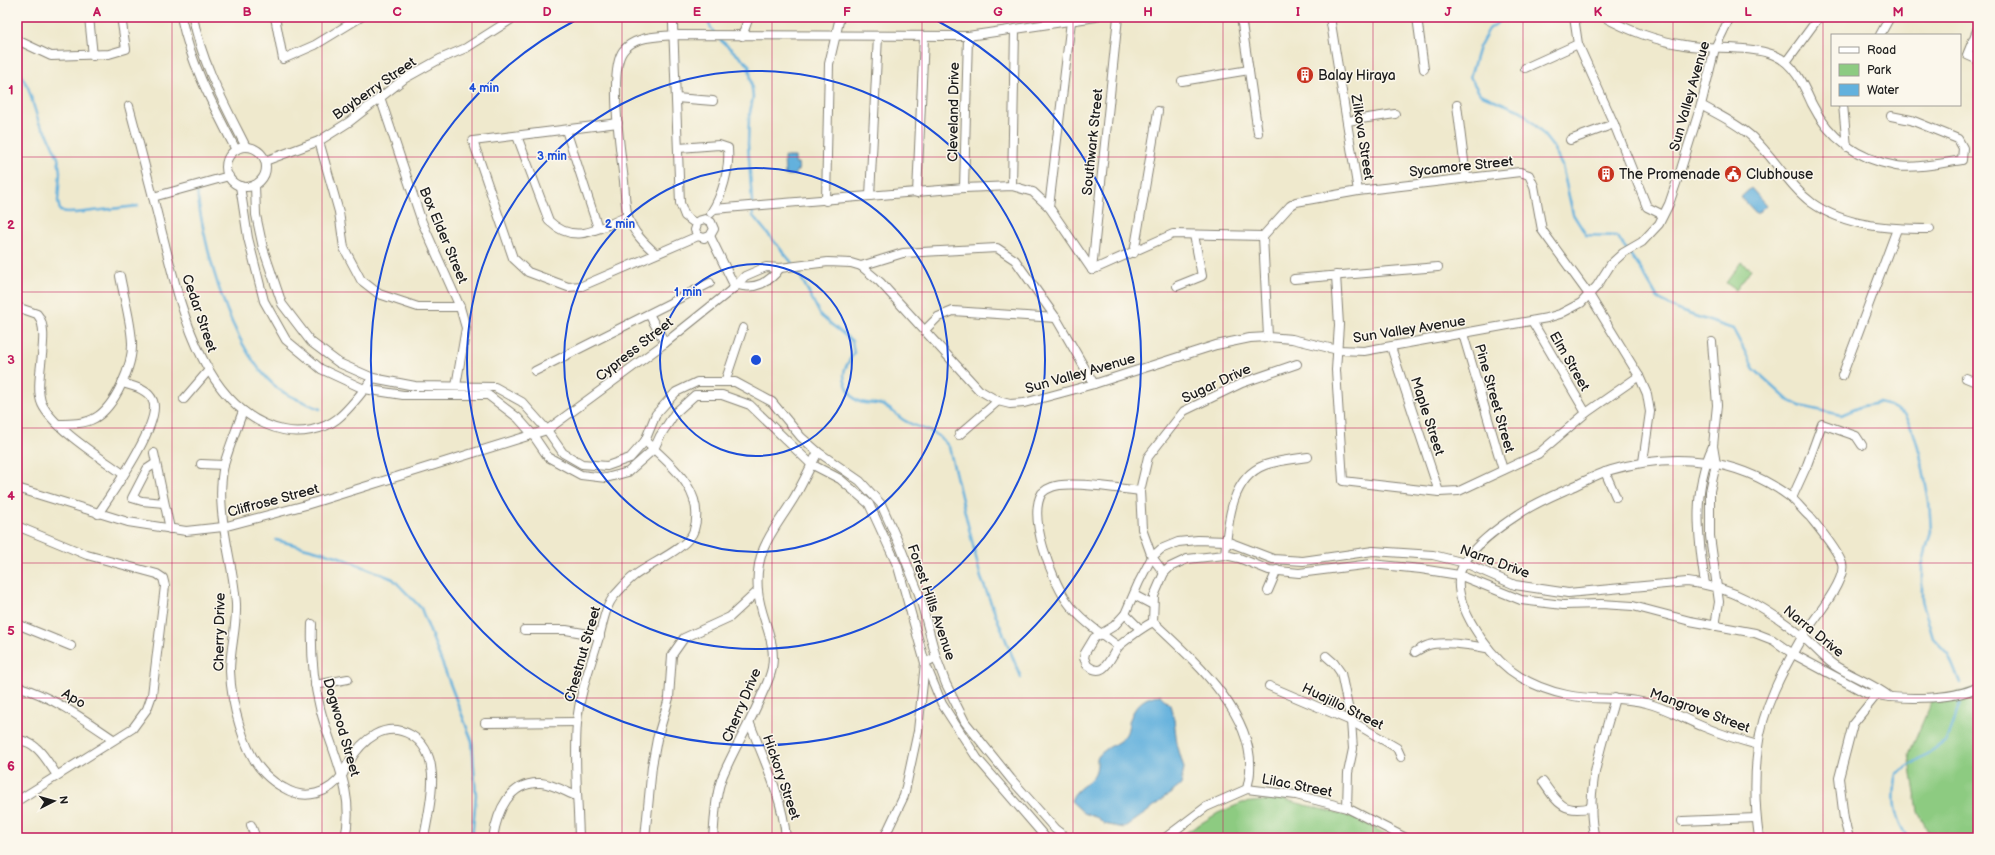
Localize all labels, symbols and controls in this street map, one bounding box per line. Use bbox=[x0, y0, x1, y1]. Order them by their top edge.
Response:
text: A bbox=[92, 4, 101, 20]
text: B bbox=[242, 4, 252, 20]
text: C bbox=[392, 4, 402, 20]
text: D bbox=[542, 4, 552, 20]
text: E bbox=[693, 4, 702, 20]
text: F bbox=[843, 4, 851, 20]
text: G bbox=[993, 4, 1003, 20]
text: H bbox=[1143, 4, 1153, 20]
text: I bbox=[1296, 4, 1300, 20]
text: J bbox=[1444, 4, 1452, 20]
text: K bbox=[1594, 4, 1603, 20]
text: L bbox=[1744, 4, 1752, 20]
text: M bbox=[1892, 4, 1904, 20]
legend bbox=[1831, 34, 1961, 106]
street label: Sun Valley Avenue bbox=[1666, 39, 1713, 153]
text: Road bbox=[1867, 43, 1896, 58]
street label: Bayberry Street bbox=[329, 53, 420, 124]
street label: Cleveland Drive bbox=[944, 62, 963, 162]
text: Park bbox=[1867, 63, 1891, 78]
building icon: Balay Hiraya bbox=[1295, 65, 1315, 85]
place label: Balay Hiraya bbox=[1318, 67, 1396, 84]
text: 4 min bbox=[469, 81, 499, 96]
text: 1 bbox=[8, 82, 14, 98]
text: Water bbox=[1867, 83, 1899, 98]
street label: Southwark Street bbox=[1078, 87, 1107, 196]
street label: Zilkova Street bbox=[1347, 92, 1378, 182]
text: 3 min bbox=[537, 149, 567, 164]
street label: Sycamore Street bbox=[1408, 153, 1515, 180]
building icon: The Promenade bbox=[1596, 164, 1616, 184]
public building icon: Clubhouse bbox=[1723, 164, 1743, 184]
place label: The Promenade bbox=[1619, 166, 1720, 183]
place label: Clubhouse bbox=[1746, 166, 1813, 183]
street label: Box Elder Street bbox=[416, 184, 472, 287]
text: 2 bbox=[7, 217, 15, 233]
text: 2 min bbox=[605, 217, 635, 232]
street label: Cedar Street bbox=[178, 272, 221, 355]
text: 1 min bbox=[674, 285, 702, 300]
street label: Sun Valley Avenue bbox=[1352, 312, 1466, 347]
street label: Cypress Street bbox=[592, 314, 677, 385]
street label: Elm Street bbox=[1546, 328, 1594, 395]
street label: Pine Street Street bbox=[1471, 342, 1518, 455]
street label: Sun Valley Avenue bbox=[1023, 350, 1137, 397]
text: 3 bbox=[7, 352, 15, 368]
centre of rings bbox=[749, 353, 763, 367]
street label: Sugar Drive bbox=[1179, 360, 1253, 407]
street label: Maple Street bbox=[1407, 375, 1448, 458]
street label: Cliffrose Street bbox=[226, 480, 321, 521]
text: 4 bbox=[7, 488, 15, 504]
street label: Narra Drive bbox=[1458, 541, 1532, 582]
street label: Forest Hills Avenue bbox=[904, 542, 959, 662]
street label: Cherry Drive bbox=[210, 592, 229, 672]
street label: Narra Drive bbox=[1780, 602, 1847, 661]
street label: Chestnut Street bbox=[561, 603, 605, 704]
text: 5 bbox=[7, 623, 15, 639]
street label: Cherry Drive bbox=[718, 666, 765, 745]
street label: Dogwood Street bbox=[319, 676, 364, 779]
street label: Huajillo Street bbox=[1299, 679, 1387, 734]
street label: Mangrove Street bbox=[1647, 684, 1753, 737]
street label: Apo bbox=[59, 685, 89, 712]
street label: Hickory Street bbox=[759, 732, 804, 822]
text: 6 bbox=[7, 758, 15, 774]
street label: Lilac Street bbox=[1260, 770, 1334, 801]
north arrow bbox=[34, 781, 74, 821]
text: N bbox=[57, 795, 70, 805]

